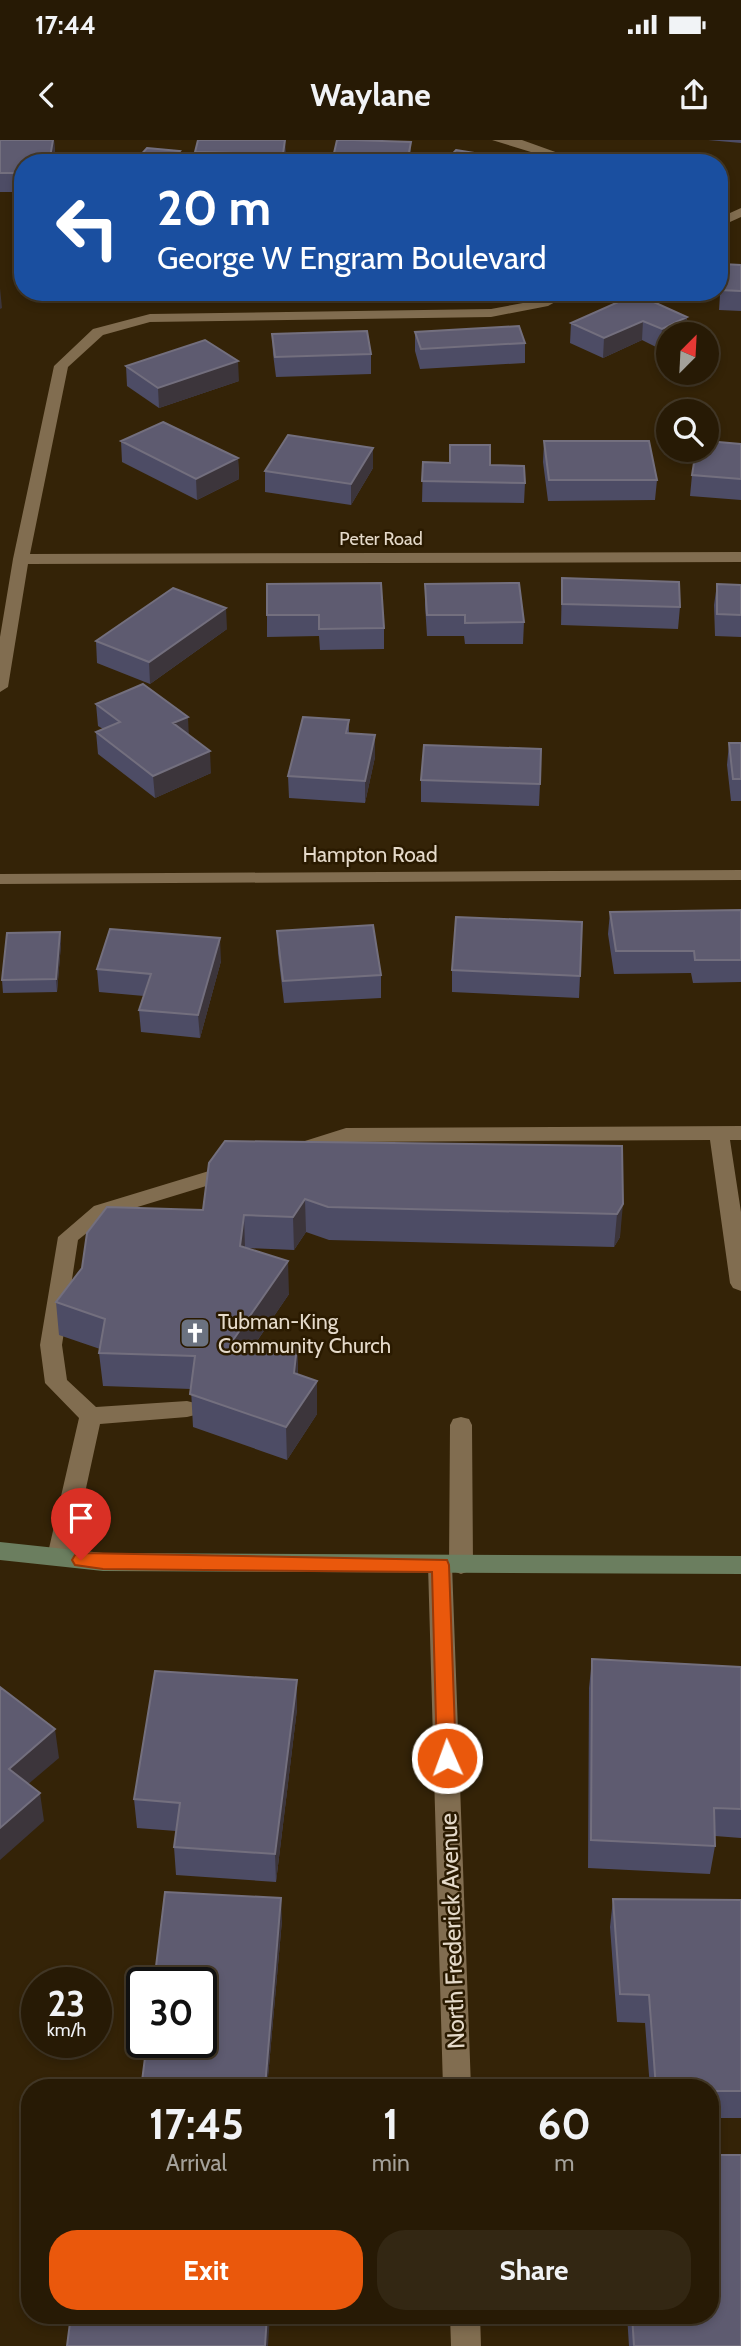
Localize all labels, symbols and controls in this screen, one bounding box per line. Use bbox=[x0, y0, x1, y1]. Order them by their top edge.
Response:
text: 17:44 bbox=[35, 9, 96, 41]
text: Waylane bbox=[310, 75, 431, 114]
icon: back bbox=[28, 76, 66, 114]
icon: share bbox=[675, 76, 713, 114]
text: 20 m bbox=[157, 178, 271, 237]
icon: left bbox=[42, 182, 133, 273]
text: George W Engram Boulevard bbox=[157, 238, 547, 277]
north arrow bbox=[656, 322, 719, 385]
map controls bbox=[656, 322, 719, 462]
button: search bbox=[656, 399, 719, 462]
street label: Peter Road bbox=[339, 528, 423, 550]
street label: Hampton Road bbox=[302, 842, 438, 867]
place label: Tubman-King Community Church bbox=[218, 1309, 391, 1358]
church icon: Tubman-King Community Church bbox=[178, 1316, 212, 1350]
pin bbox=[51, 1488, 111, 1560]
icon: arrive bbox=[62, 1499, 100, 1537]
position arrow bbox=[410, 1721, 484, 1795]
street label: North Frederick Avenue bbox=[433, 1812, 471, 2050]
speed limit sign: 30 bbox=[126, 1967, 217, 2058]
text: 23 bbox=[48, 1982, 85, 2025]
text: km/h bbox=[47, 2019, 86, 2041]
text: 17:45 bbox=[149, 2098, 244, 2150]
text: 1 bbox=[383, 2098, 399, 2150]
text: 60 bbox=[538, 2098, 591, 2150]
text: Arrival bbox=[166, 2149, 227, 2177]
text: min bbox=[372, 2149, 410, 2177]
text: m bbox=[554, 2149, 574, 2177]
button: Exit bbox=[49, 2230, 363, 2310]
button: Share bbox=[377, 2230, 691, 2310]

